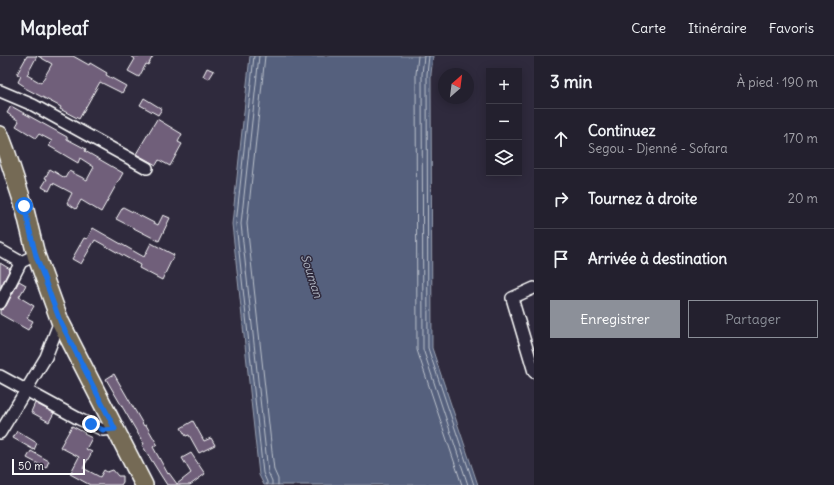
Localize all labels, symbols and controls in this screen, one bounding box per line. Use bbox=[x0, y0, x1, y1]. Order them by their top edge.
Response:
text: Mapleaf bbox=[20, 16, 89, 40]
text: Carte bbox=[631, 19, 666, 37]
text: Itinéraire bbox=[688, 19, 747, 37]
text: Favoris bbox=[769, 19, 814, 37]
north arrow bbox=[438, 68, 474, 104]
map controls bbox=[486, 68, 522, 176]
button: + bbox=[486, 68, 522, 104]
text: 3 min bbox=[550, 71, 592, 93]
text: À pied · 190 m bbox=[737, 74, 818, 91]
button: − bbox=[486, 104, 522, 140]
text: Continuez bbox=[588, 121, 656, 140]
icon: ahead bbox=[550, 128, 572, 150]
text: 170 m bbox=[783, 130, 818, 147]
button: layers bbox=[486, 140, 522, 176]
text: Segou - Djenné - Sofara bbox=[588, 140, 728, 157]
icon: right bbox=[550, 188, 572, 210]
text: Tournez à droite bbox=[588, 189, 697, 208]
text: 20 m bbox=[788, 190, 818, 207]
route start bbox=[15, 197, 33, 215]
icon: arrive bbox=[550, 248, 572, 270]
text: Arrivée à destination bbox=[588, 249, 727, 268]
water label: Souman bbox=[298, 252, 326, 301]
button: Enregistrer bbox=[550, 300, 680, 338]
button: Partager bbox=[688, 300, 818, 338]
route end bbox=[82, 415, 100, 433]
scale bar bbox=[12, 457, 85, 476]
text: 50 m bbox=[18, 459, 44, 473]

